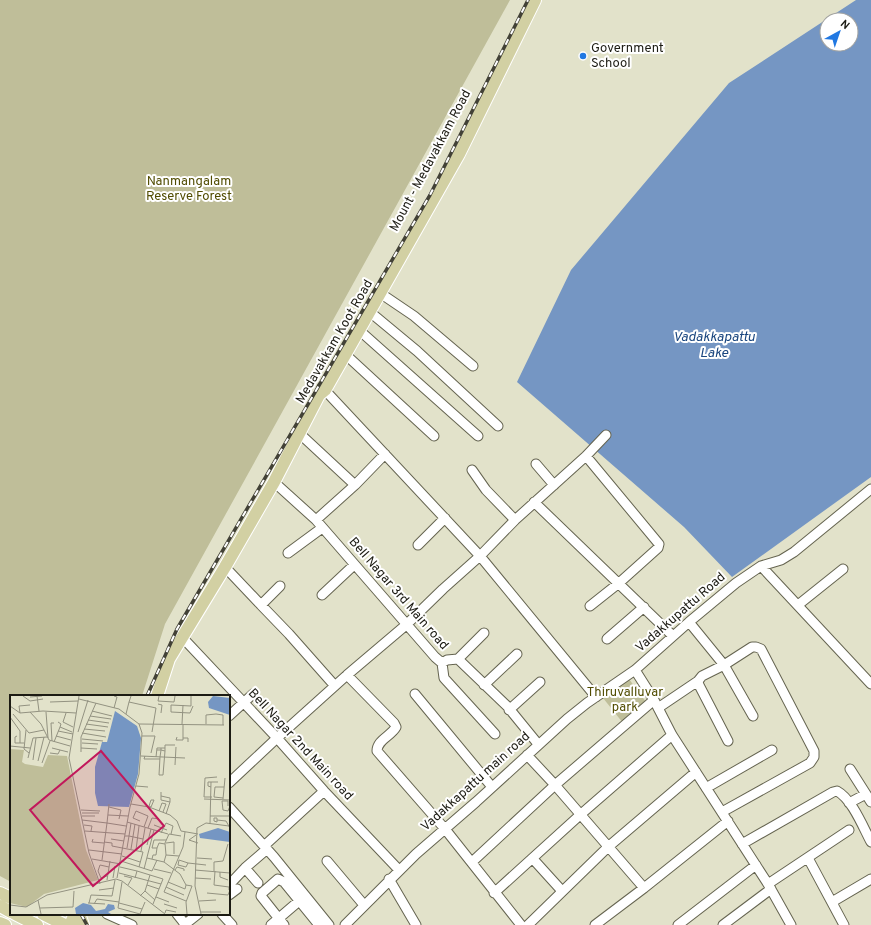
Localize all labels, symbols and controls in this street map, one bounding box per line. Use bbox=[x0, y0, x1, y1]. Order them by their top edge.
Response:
north arrow bbox=[819, 12, 859, 52]
text: N bbox=[837, 17, 852, 33]
place label: Government School bbox=[591, 41, 664, 72]
marker: Government School bbox=[578, 51, 588, 61]
street label: Mount - Medavakkam Road bbox=[387, 87, 475, 235]
park label: Nanmangalam Reserve Forest bbox=[146, 174, 232, 205]
street label: Medavakkam Koot Road bbox=[293, 277, 377, 407]
water label: Vadakkapattu Lake bbox=[673, 329, 755, 362]
street label: Bell Nagar 3rd Main road bbox=[345, 534, 451, 654]
street label: Vadakkupattu Road bbox=[633, 570, 729, 656]
park label: Thiruvalluvar park bbox=[587, 685, 663, 716]
street label: Bell Nagar 2nd Main road bbox=[244, 686, 356, 804]
inset map bbox=[10, 695, 230, 915]
street label: Vadakkapattu main road bbox=[418, 729, 534, 835]

